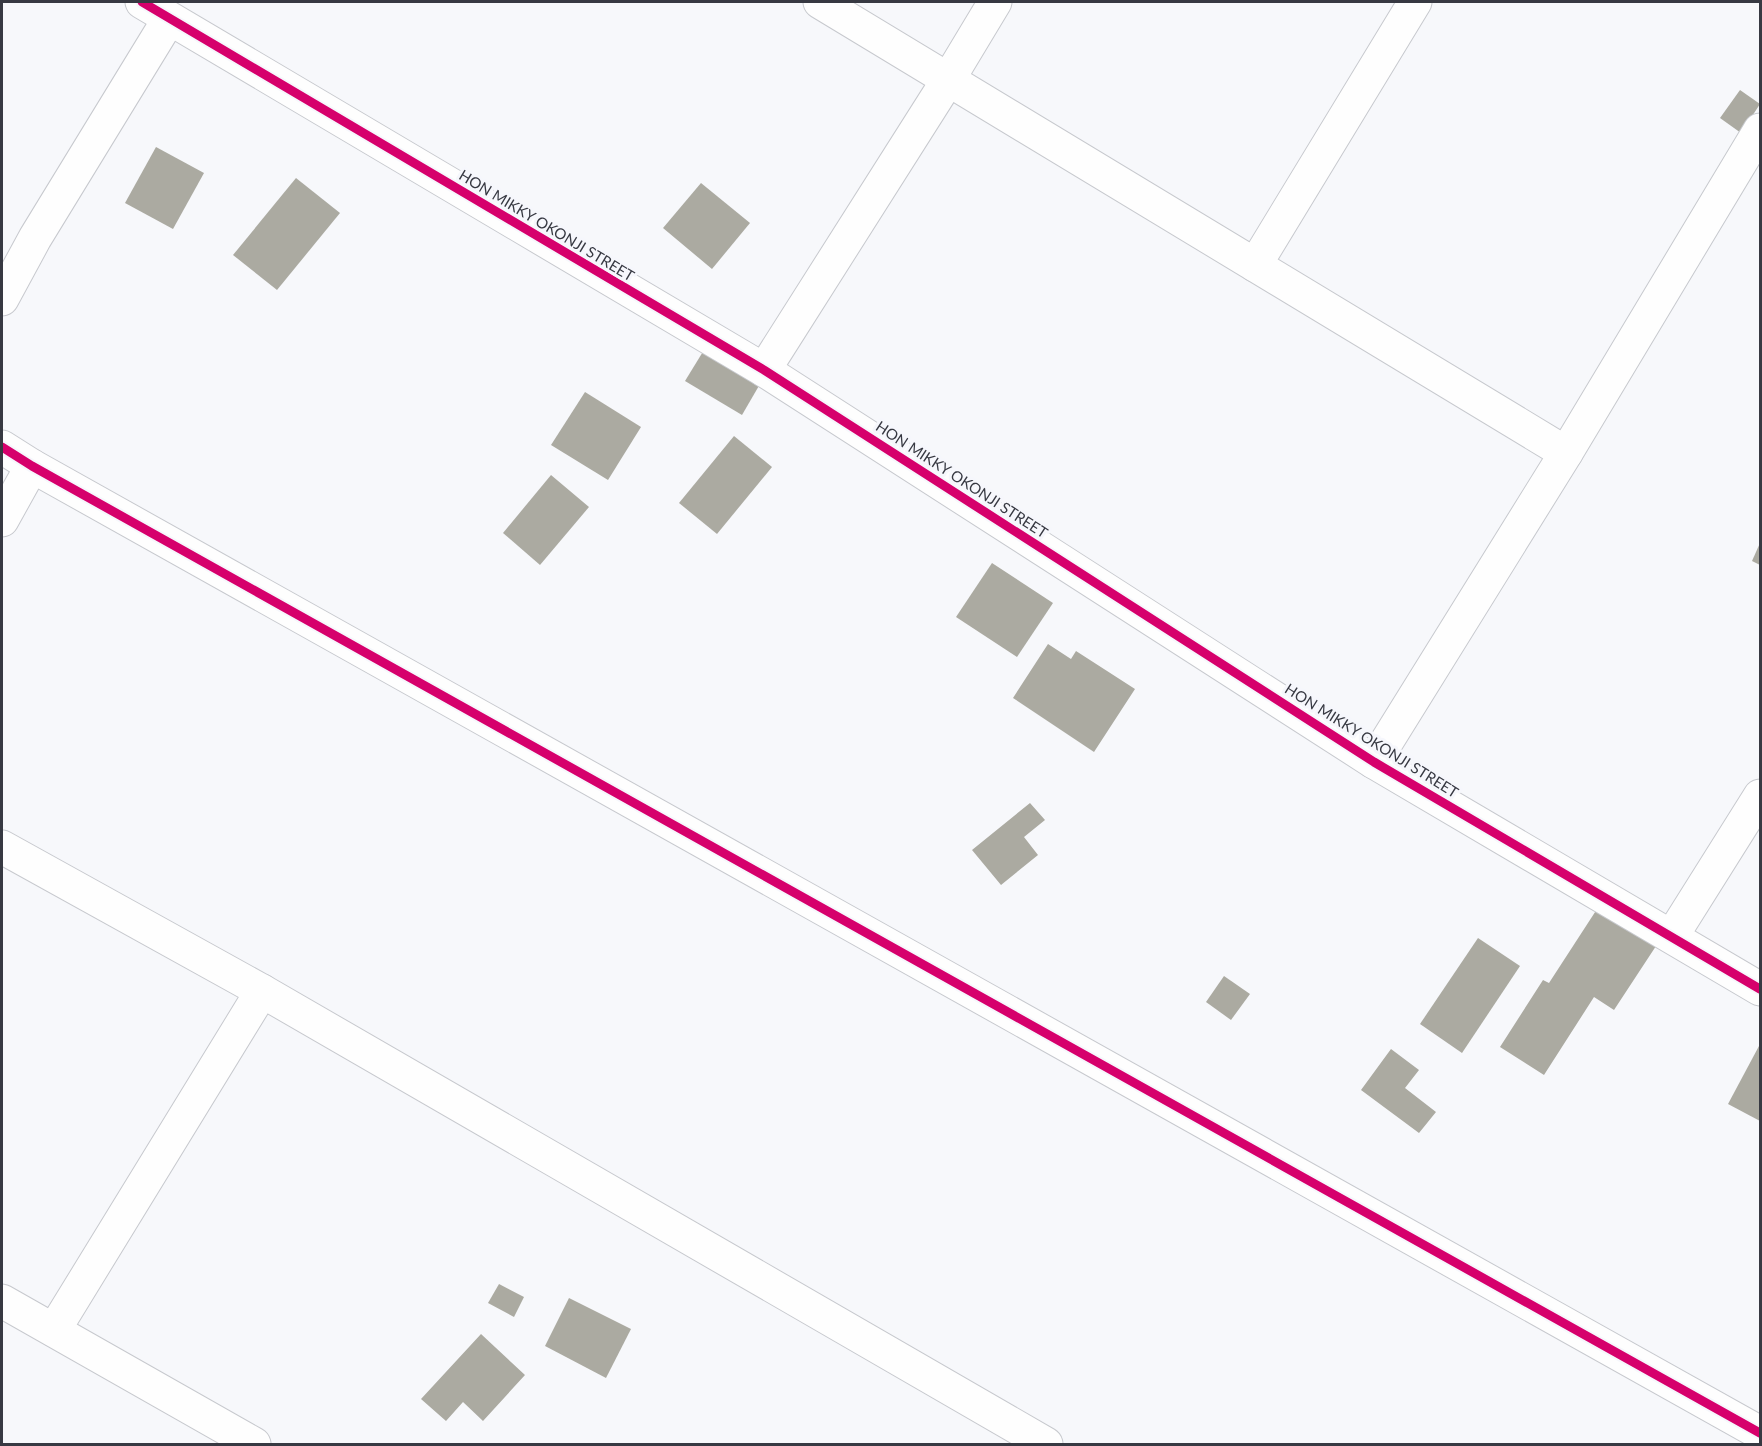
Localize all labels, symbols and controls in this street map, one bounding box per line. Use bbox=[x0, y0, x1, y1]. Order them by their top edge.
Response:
street label: HON MIKKY OKONJI STREET bbox=[456, 166, 638, 285]
street label: HON MIKKY OKONJI STREET bbox=[873, 417, 1051, 541]
street label: HON MIKKY OKONJI STREET bbox=[1282, 679, 1462, 801]

